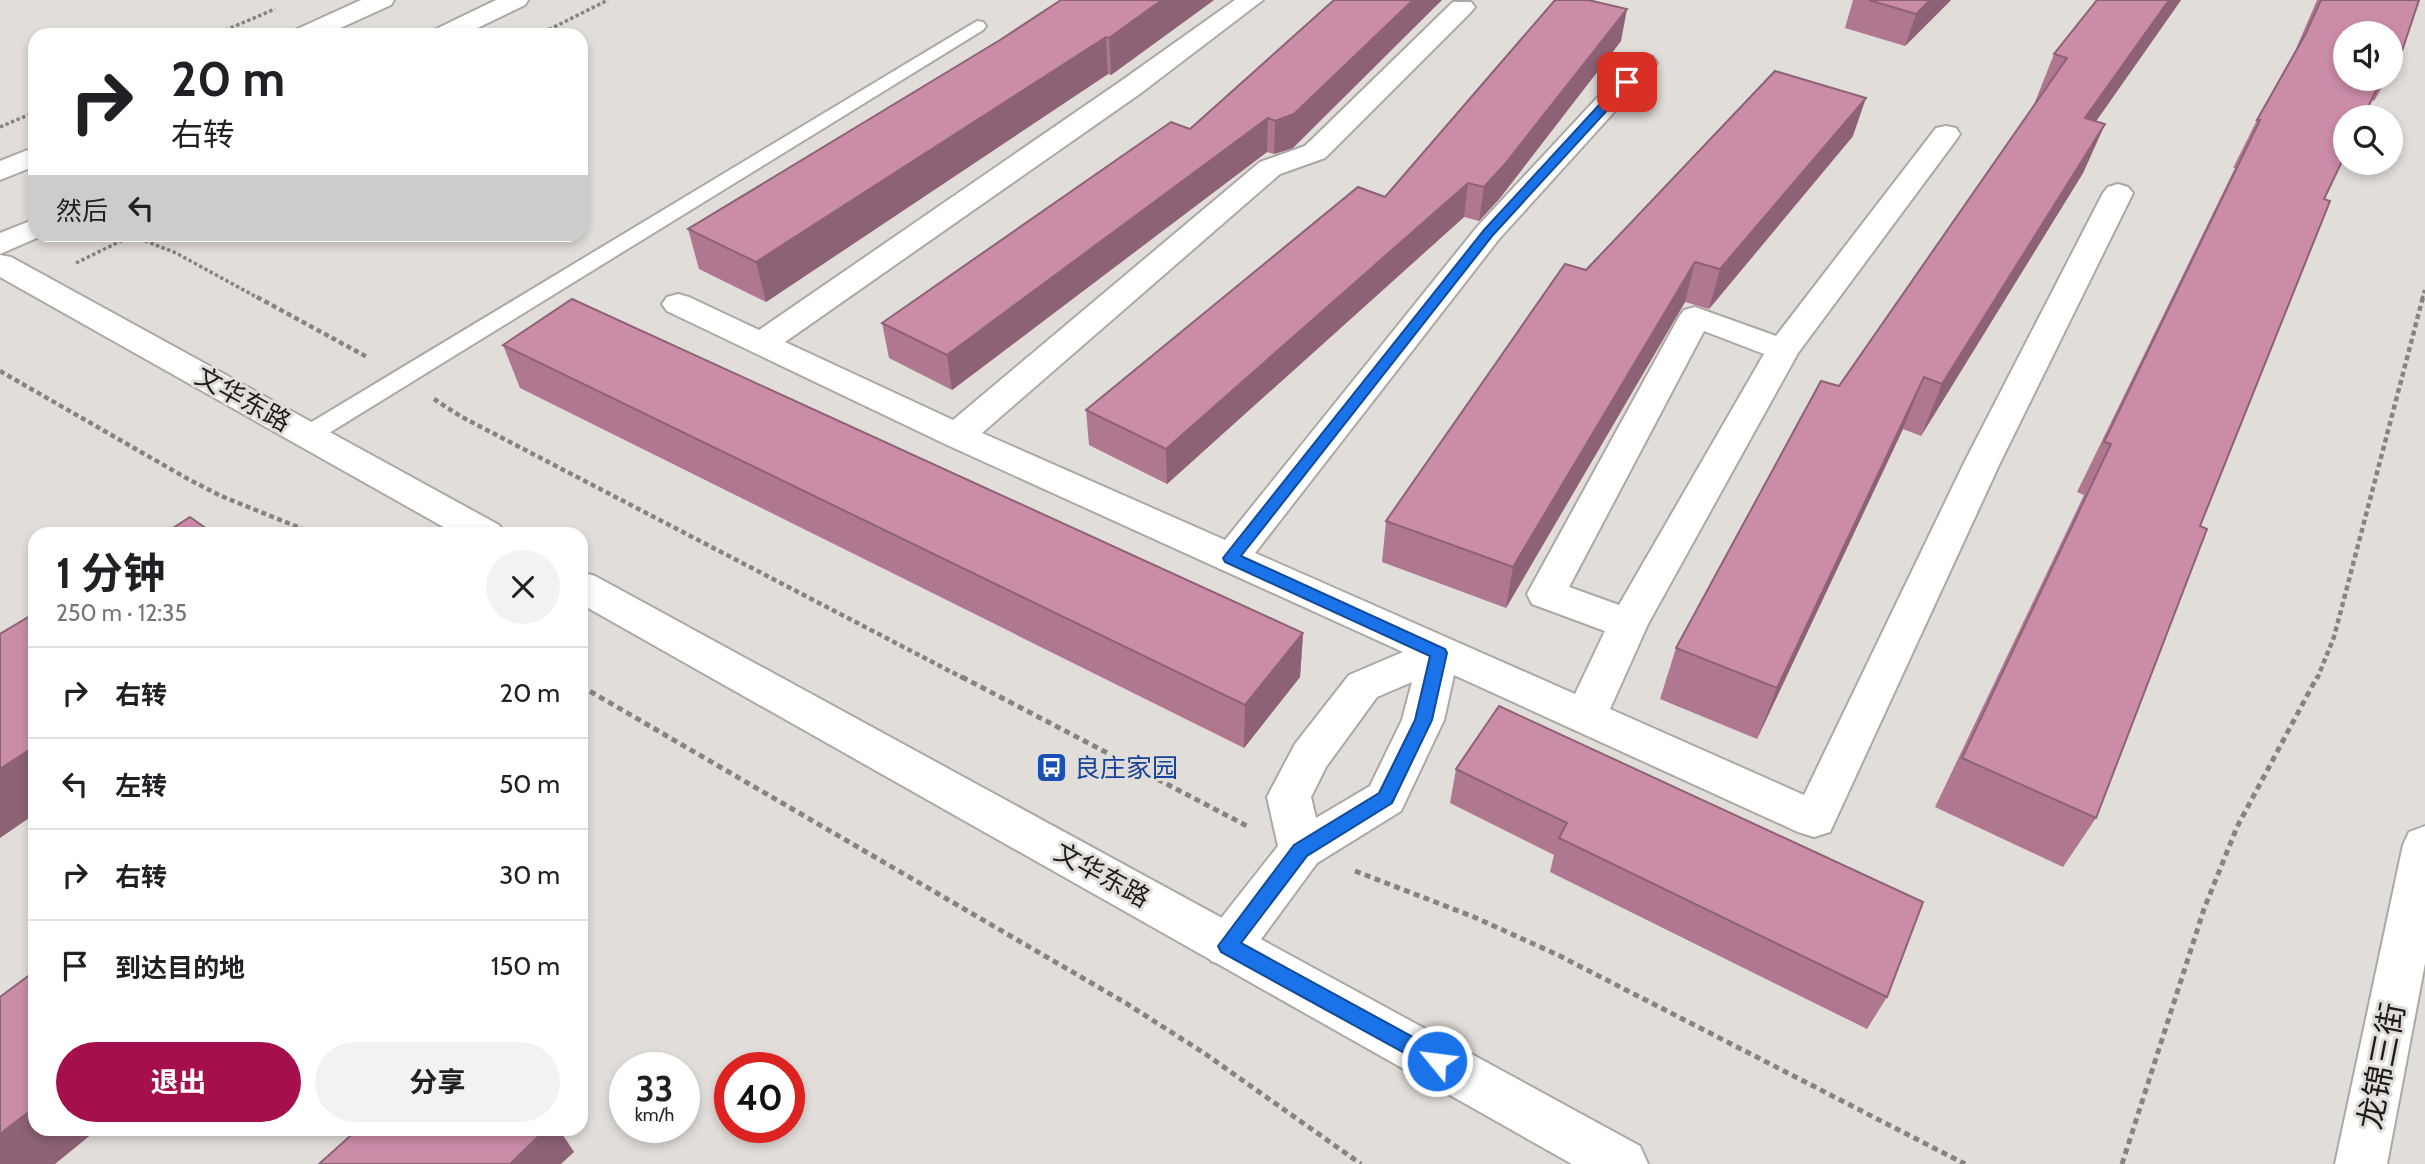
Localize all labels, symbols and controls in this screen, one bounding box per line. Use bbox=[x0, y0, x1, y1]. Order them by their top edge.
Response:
map controls bbox=[2333, 21, 2403, 175]
button: sound bbox=[2333, 21, 2403, 91]
text: 20 m bbox=[171, 49, 285, 108]
pin bbox=[1597, 52, 1657, 112]
icon: right bbox=[56, 56, 147, 147]
icon: arrive bbox=[1608, 63, 1646, 101]
button: search bbox=[2333, 105, 2403, 175]
text: 右转 bbox=[171, 115, 235, 154]
icon: left bbox=[122, 189, 160, 227]
text: 然后 bbox=[56, 195, 108, 227]
street label: 文华东路 bbox=[190, 360, 296, 438]
text: 1 分钟 bbox=[56, 547, 165, 599]
button: close bbox=[486, 550, 560, 624]
text: 250 m · 12:35 bbox=[56, 599, 187, 627]
icon: right bbox=[56, 674, 94, 712]
text: 20 m bbox=[500, 677, 560, 709]
text: 右转 bbox=[115, 679, 167, 711]
bus stop icon: 良庄家园 bbox=[1034, 751, 1068, 785]
place label: 良庄家园 bbox=[1074, 752, 1178, 784]
icon: left bbox=[56, 765, 94, 803]
text: 50 m bbox=[499, 768, 560, 800]
text: 左转 bbox=[115, 770, 167, 802]
street label: 文华东路 bbox=[1049, 836, 1155, 914]
icon: right bbox=[56, 856, 94, 894]
text: 30 m bbox=[499, 859, 560, 891]
text: 右转 bbox=[115, 861, 167, 893]
icon: arrive bbox=[56, 947, 94, 985]
text: 150 m bbox=[491, 950, 560, 982]
text: 到达目的地 bbox=[115, 952, 245, 984]
street label: 龙锦三街 bbox=[2350, 999, 2412, 1133]
position arrow bbox=[1400, 1024, 1474, 1098]
button: 退出 bbox=[56, 1042, 301, 1122]
button: 分享 bbox=[315, 1042, 560, 1122]
speed limit sign: 40 bbox=[714, 1052, 805, 1143]
text: 33 bbox=[636, 1067, 673, 1110]
text: km/h bbox=[635, 1104, 674, 1126]

